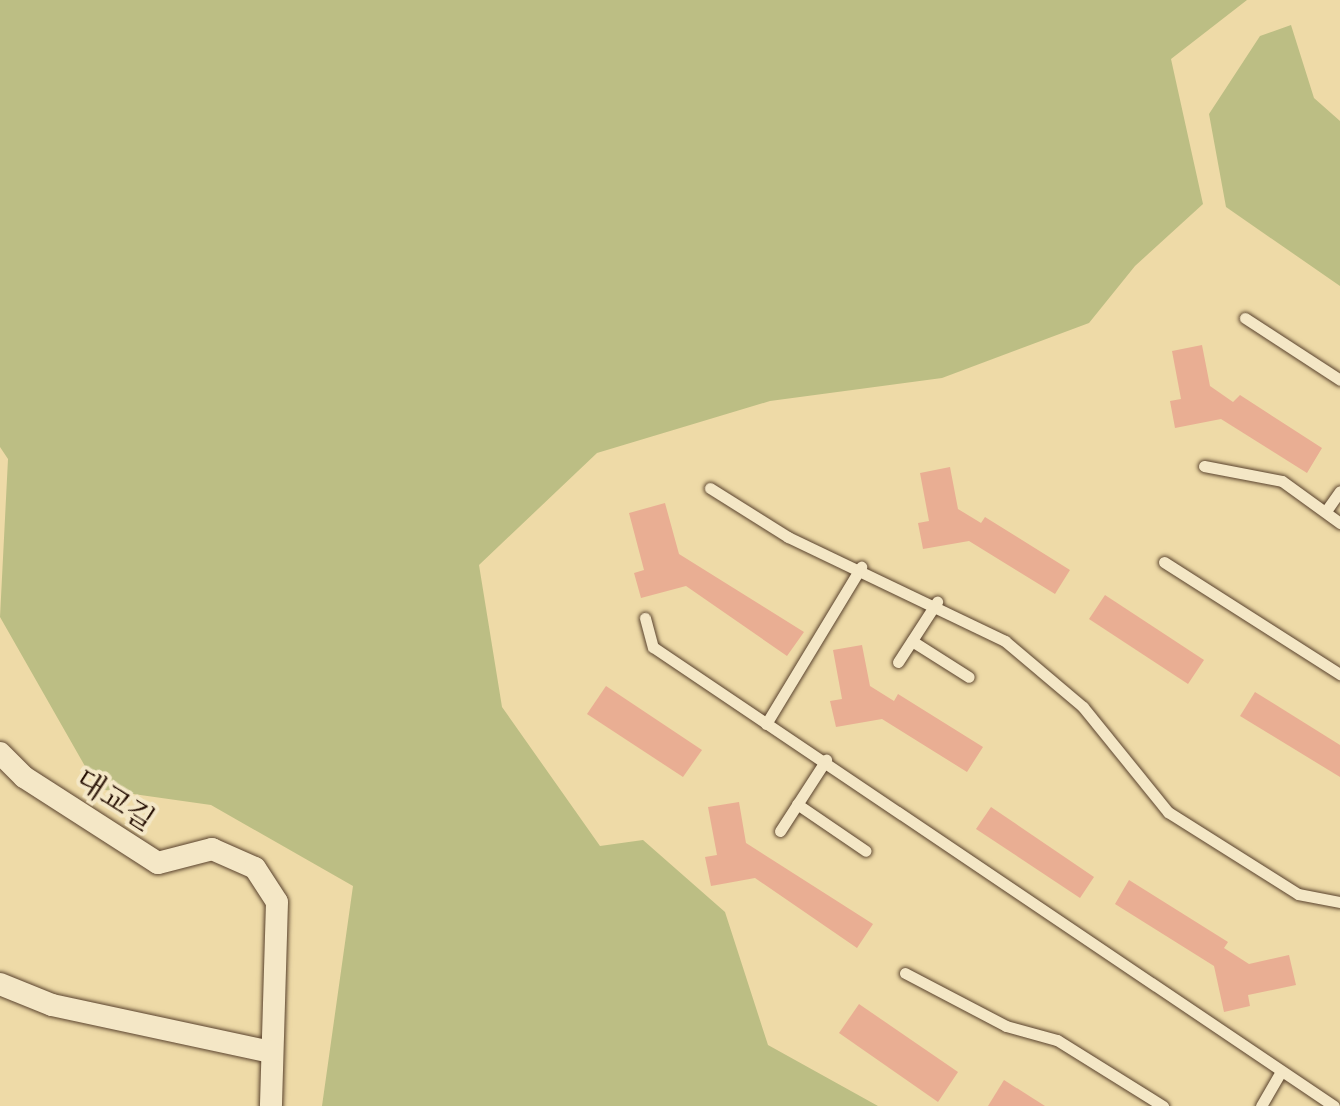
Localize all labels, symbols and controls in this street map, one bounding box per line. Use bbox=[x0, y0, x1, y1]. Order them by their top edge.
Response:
street label: 대교길 bbox=[69, 761, 161, 839]

